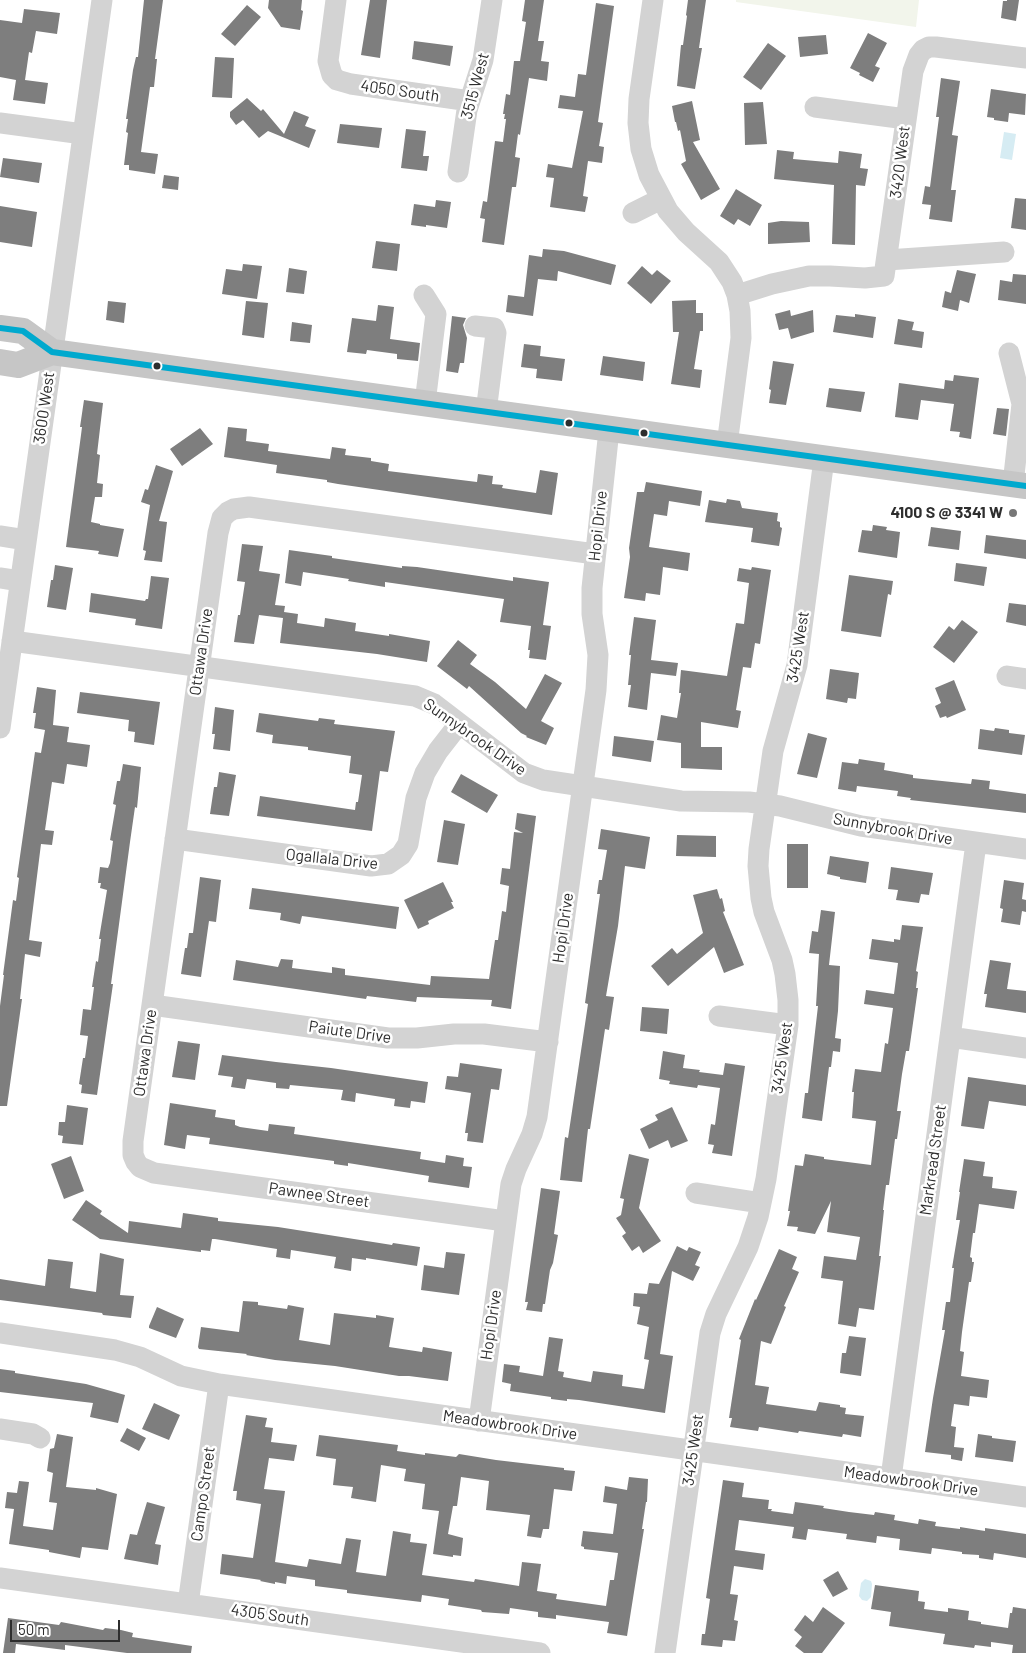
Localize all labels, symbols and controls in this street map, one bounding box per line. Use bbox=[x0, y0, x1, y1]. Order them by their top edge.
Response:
street label: 3515 West bbox=[457, 51, 493, 121]
street label: 4050 South bbox=[359, 76, 441, 106]
street label: 3420 West bbox=[886, 125, 914, 199]
unlabelled marker bbox=[152, 361, 162, 371]
street label: 3600 West bbox=[29, 371, 59, 445]
unlabelled marker bbox=[564, 418, 574, 428]
unlabelled marker bbox=[639, 428, 649, 438]
street label: Hopi Drive bbox=[585, 490, 611, 562]
place label: 4100 S @ 3341 W bbox=[890, 503, 1003, 523]
marker: 4100 S @ 3341 W bbox=[1007, 507, 1019, 519]
street label: Ottawa Drive bbox=[185, 607, 217, 697]
street label: 3425 West bbox=[783, 610, 813, 684]
street label: Sunnybrook Drive bbox=[420, 694, 530, 780]
street label: Sunnybrook Drive bbox=[832, 809, 954, 849]
street label: Ogallala Drive bbox=[285, 845, 379, 873]
street label: Hopi Drive bbox=[549, 892, 577, 964]
street label: Ottawa Drive bbox=[129, 1008, 161, 1098]
street label: Paiute Drive bbox=[307, 1017, 393, 1047]
street label: 3425 West bbox=[767, 1021, 797, 1095]
street label: Markread Street bbox=[916, 1103, 950, 1217]
street label: Pawnee Street bbox=[267, 1178, 371, 1212]
street label: Hopi Drive bbox=[477, 1289, 505, 1361]
street label: Meadowbrook Drive bbox=[442, 1406, 578, 1444]
street label: 3425 West bbox=[678, 1413, 708, 1487]
street label: Campo Street bbox=[187, 1445, 219, 1543]
street label: Meadowbrook Drive bbox=[843, 1462, 979, 1500]
street label: 4305 South bbox=[230, 1600, 310, 1630]
scale bar bbox=[12, 1610, 122, 1642]
text: 50 m bbox=[18, 1620, 50, 1638]

